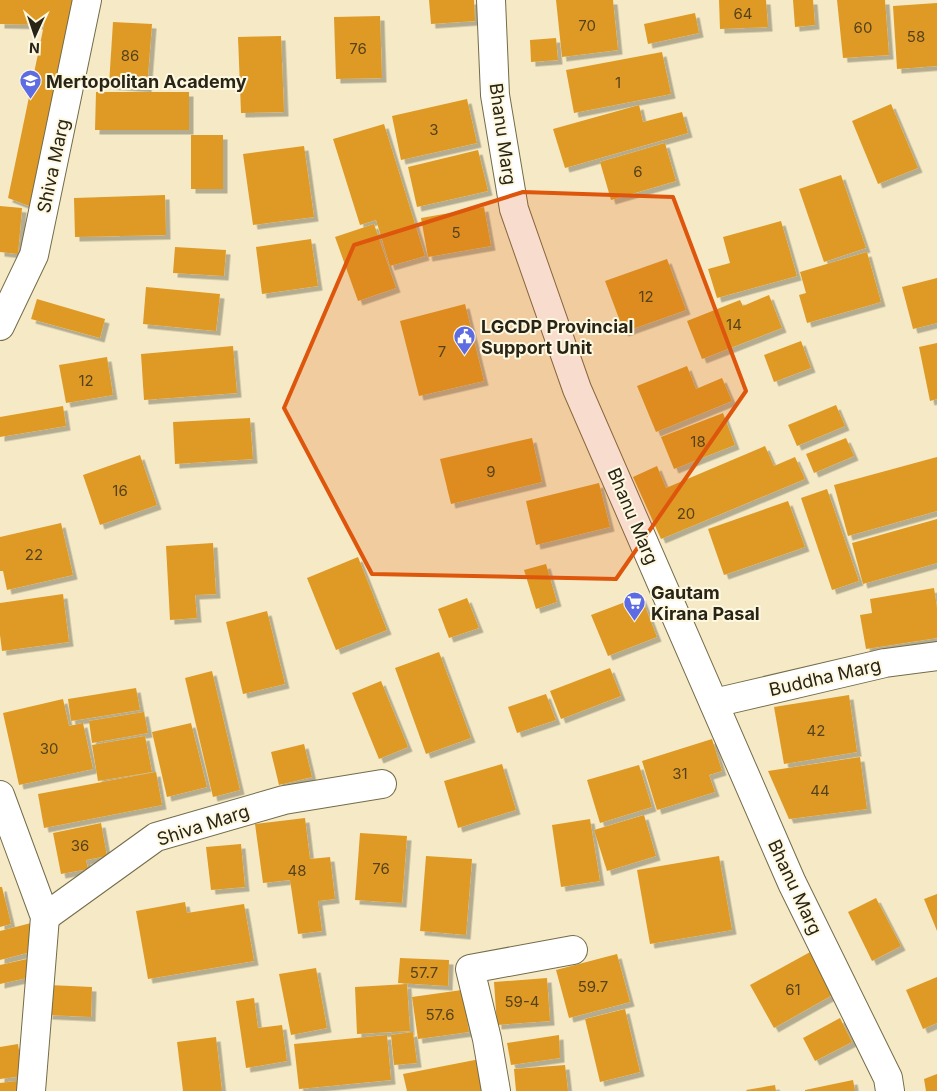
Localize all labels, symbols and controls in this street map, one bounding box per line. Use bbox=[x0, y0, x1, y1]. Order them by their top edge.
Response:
house number: 64 bbox=[734, 4, 753, 23]
north arrow bbox=[10, 10, 60, 60]
house number: 70 bbox=[578, 16, 596, 35]
house number: 60 bbox=[854, 18, 872, 37]
house number: 58 bbox=[907, 27, 925, 46]
house number: 76 bbox=[349, 39, 367, 58]
text: N bbox=[29, 40, 40, 57]
house number: 86 bbox=[121, 46, 139, 65]
school or university icon: Mertopolitan Academy bbox=[18, 69, 42, 100]
place label: Mertopolitan Academy bbox=[46, 71, 247, 92]
house number: 1 bbox=[615, 73, 621, 92]
street label: Bhanu Marg bbox=[485, 82, 521, 186]
street label: Shiva Marg bbox=[33, 117, 73, 215]
house number: 3 bbox=[429, 120, 439, 139]
house number: 6 bbox=[633, 162, 643, 181]
house number: 5 bbox=[451, 223, 461, 242]
house number: 12 bbox=[638, 287, 654, 306]
house number: 14 bbox=[726, 315, 742, 334]
place label: LGCDP Provincial Support Unit bbox=[481, 316, 633, 358]
public building icon: LGCDP Provincial Support Unit bbox=[453, 324, 477, 355]
house number: 7 bbox=[438, 342, 446, 361]
house number: 12 bbox=[78, 371, 94, 390]
house number: 18 bbox=[690, 432, 706, 451]
house number: 9 bbox=[486, 462, 496, 481]
street label: Bhanu Marg bbox=[603, 465, 663, 567]
house number: 16 bbox=[112, 481, 128, 500]
house number: 20 bbox=[677, 504, 695, 523]
house number: 22 bbox=[25, 545, 43, 564]
place label: Gautam Kirana Pasal bbox=[651, 582, 760, 624]
supermarket icon: Gautam Kirana Pasal bbox=[623, 590, 647, 621]
street label: Buddha Marg bbox=[767, 654, 883, 700]
house number: 42 bbox=[807, 721, 825, 740]
house number: 30 bbox=[40, 739, 58, 758]
house number: 31 bbox=[672, 764, 688, 783]
house number: 44 bbox=[810, 781, 830, 800]
street label: Shiva Marg bbox=[154, 800, 252, 850]
house number: 36 bbox=[71, 836, 89, 855]
street label: Bhanu Marg bbox=[764, 836, 826, 938]
house number: 76 bbox=[372, 859, 390, 878]
house number: 48 bbox=[288, 861, 306, 880]
house number: 57.7 bbox=[410, 963, 438, 982]
house number: 59.7 bbox=[578, 977, 608, 996]
house number: 61 bbox=[785, 980, 801, 999]
house number: 59-4 bbox=[504, 992, 540, 1011]
house number: 57.6 bbox=[426, 1005, 454, 1024]

